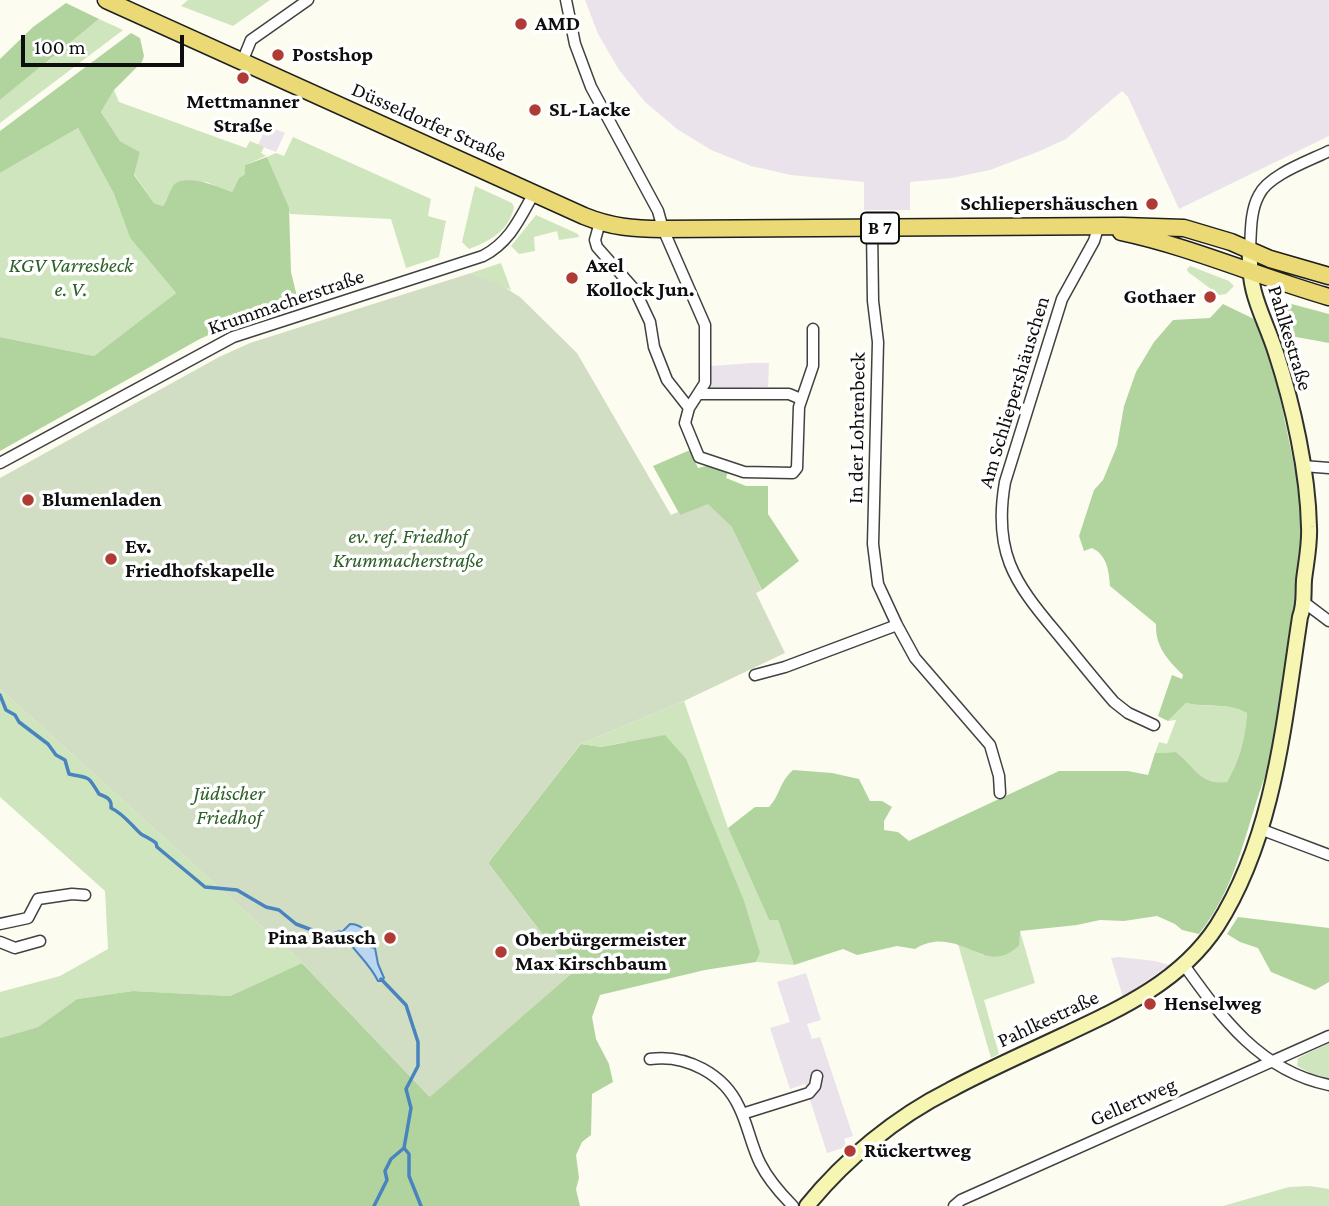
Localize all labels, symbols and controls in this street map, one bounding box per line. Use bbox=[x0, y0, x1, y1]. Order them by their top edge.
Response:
place label: AMD bbox=[535, 11, 580, 37]
marker: AMD bbox=[513, 16, 529, 32]
scale bar bbox=[24, 21, 187, 65]
text: 100 m bbox=[34, 35, 86, 59]
place label: Postshop bbox=[292, 42, 373, 68]
marker: Postshop bbox=[270, 47, 286, 63]
marker: Mettmanner Straße bbox=[235, 70, 251, 86]
street label: Düsseldorfer Straße bbox=[348, 77, 510, 167]
place label: Mettmanner Straße bbox=[186, 89, 300, 139]
place label: SL-Lacke bbox=[549, 97, 631, 123]
marker: SL-Lacke bbox=[527, 102, 543, 118]
place label: Schliepershäuschen bbox=[960, 191, 1138, 217]
marker: Schliepershäuschen bbox=[1144, 196, 1160, 212]
road number: B 7 bbox=[861, 212, 899, 244]
park label: KGV Varresbeck e. V. bbox=[9, 253, 133, 303]
place label: Axel Kollock Jun. bbox=[586, 253, 695, 303]
street label: Krummacherstraße bbox=[205, 263, 367, 341]
marker: Axel Kollock Jun. bbox=[564, 270, 580, 286]
street label: Pahlkestraße bbox=[1262, 282, 1318, 394]
place label: Gothaer bbox=[1124, 284, 1196, 310]
marker: Gothaer bbox=[1202, 289, 1218, 305]
street label: Am Schliepershäuschen bbox=[973, 293, 1055, 491]
street label: In der Lohrenbeck bbox=[843, 352, 871, 504]
place label: Blumenladen bbox=[42, 487, 162, 513]
marker: Blumenladen bbox=[20, 492, 36, 508]
park label: ev. ref. Friedhof Krummacherstraße bbox=[333, 524, 483, 574]
place label: Ev. Friedhofskapelle bbox=[125, 534, 275, 584]
marker: Ev. Friedhofskapelle bbox=[103, 551, 119, 567]
park label: Jüdischer Friedhof bbox=[193, 781, 265, 831]
place label: Pina Bausch bbox=[268, 925, 376, 951]
place label: Oberbürgermeister Max Kirschbaum bbox=[515, 927, 687, 977]
marker: Pina Bausch bbox=[382, 930, 398, 946]
marker: Oberbürgermeister Max Kirschbaum bbox=[493, 944, 509, 960]
street label: Pahlkestraße bbox=[993, 985, 1103, 1053]
place label: Henselweg bbox=[1164, 991, 1261, 1017]
marker: Henselweg bbox=[1142, 996, 1158, 1012]
street label: Gellertweg bbox=[1086, 1072, 1180, 1132]
place label: Rückertweg bbox=[864, 1138, 971, 1164]
marker: Rückertweg bbox=[842, 1143, 858, 1159]

